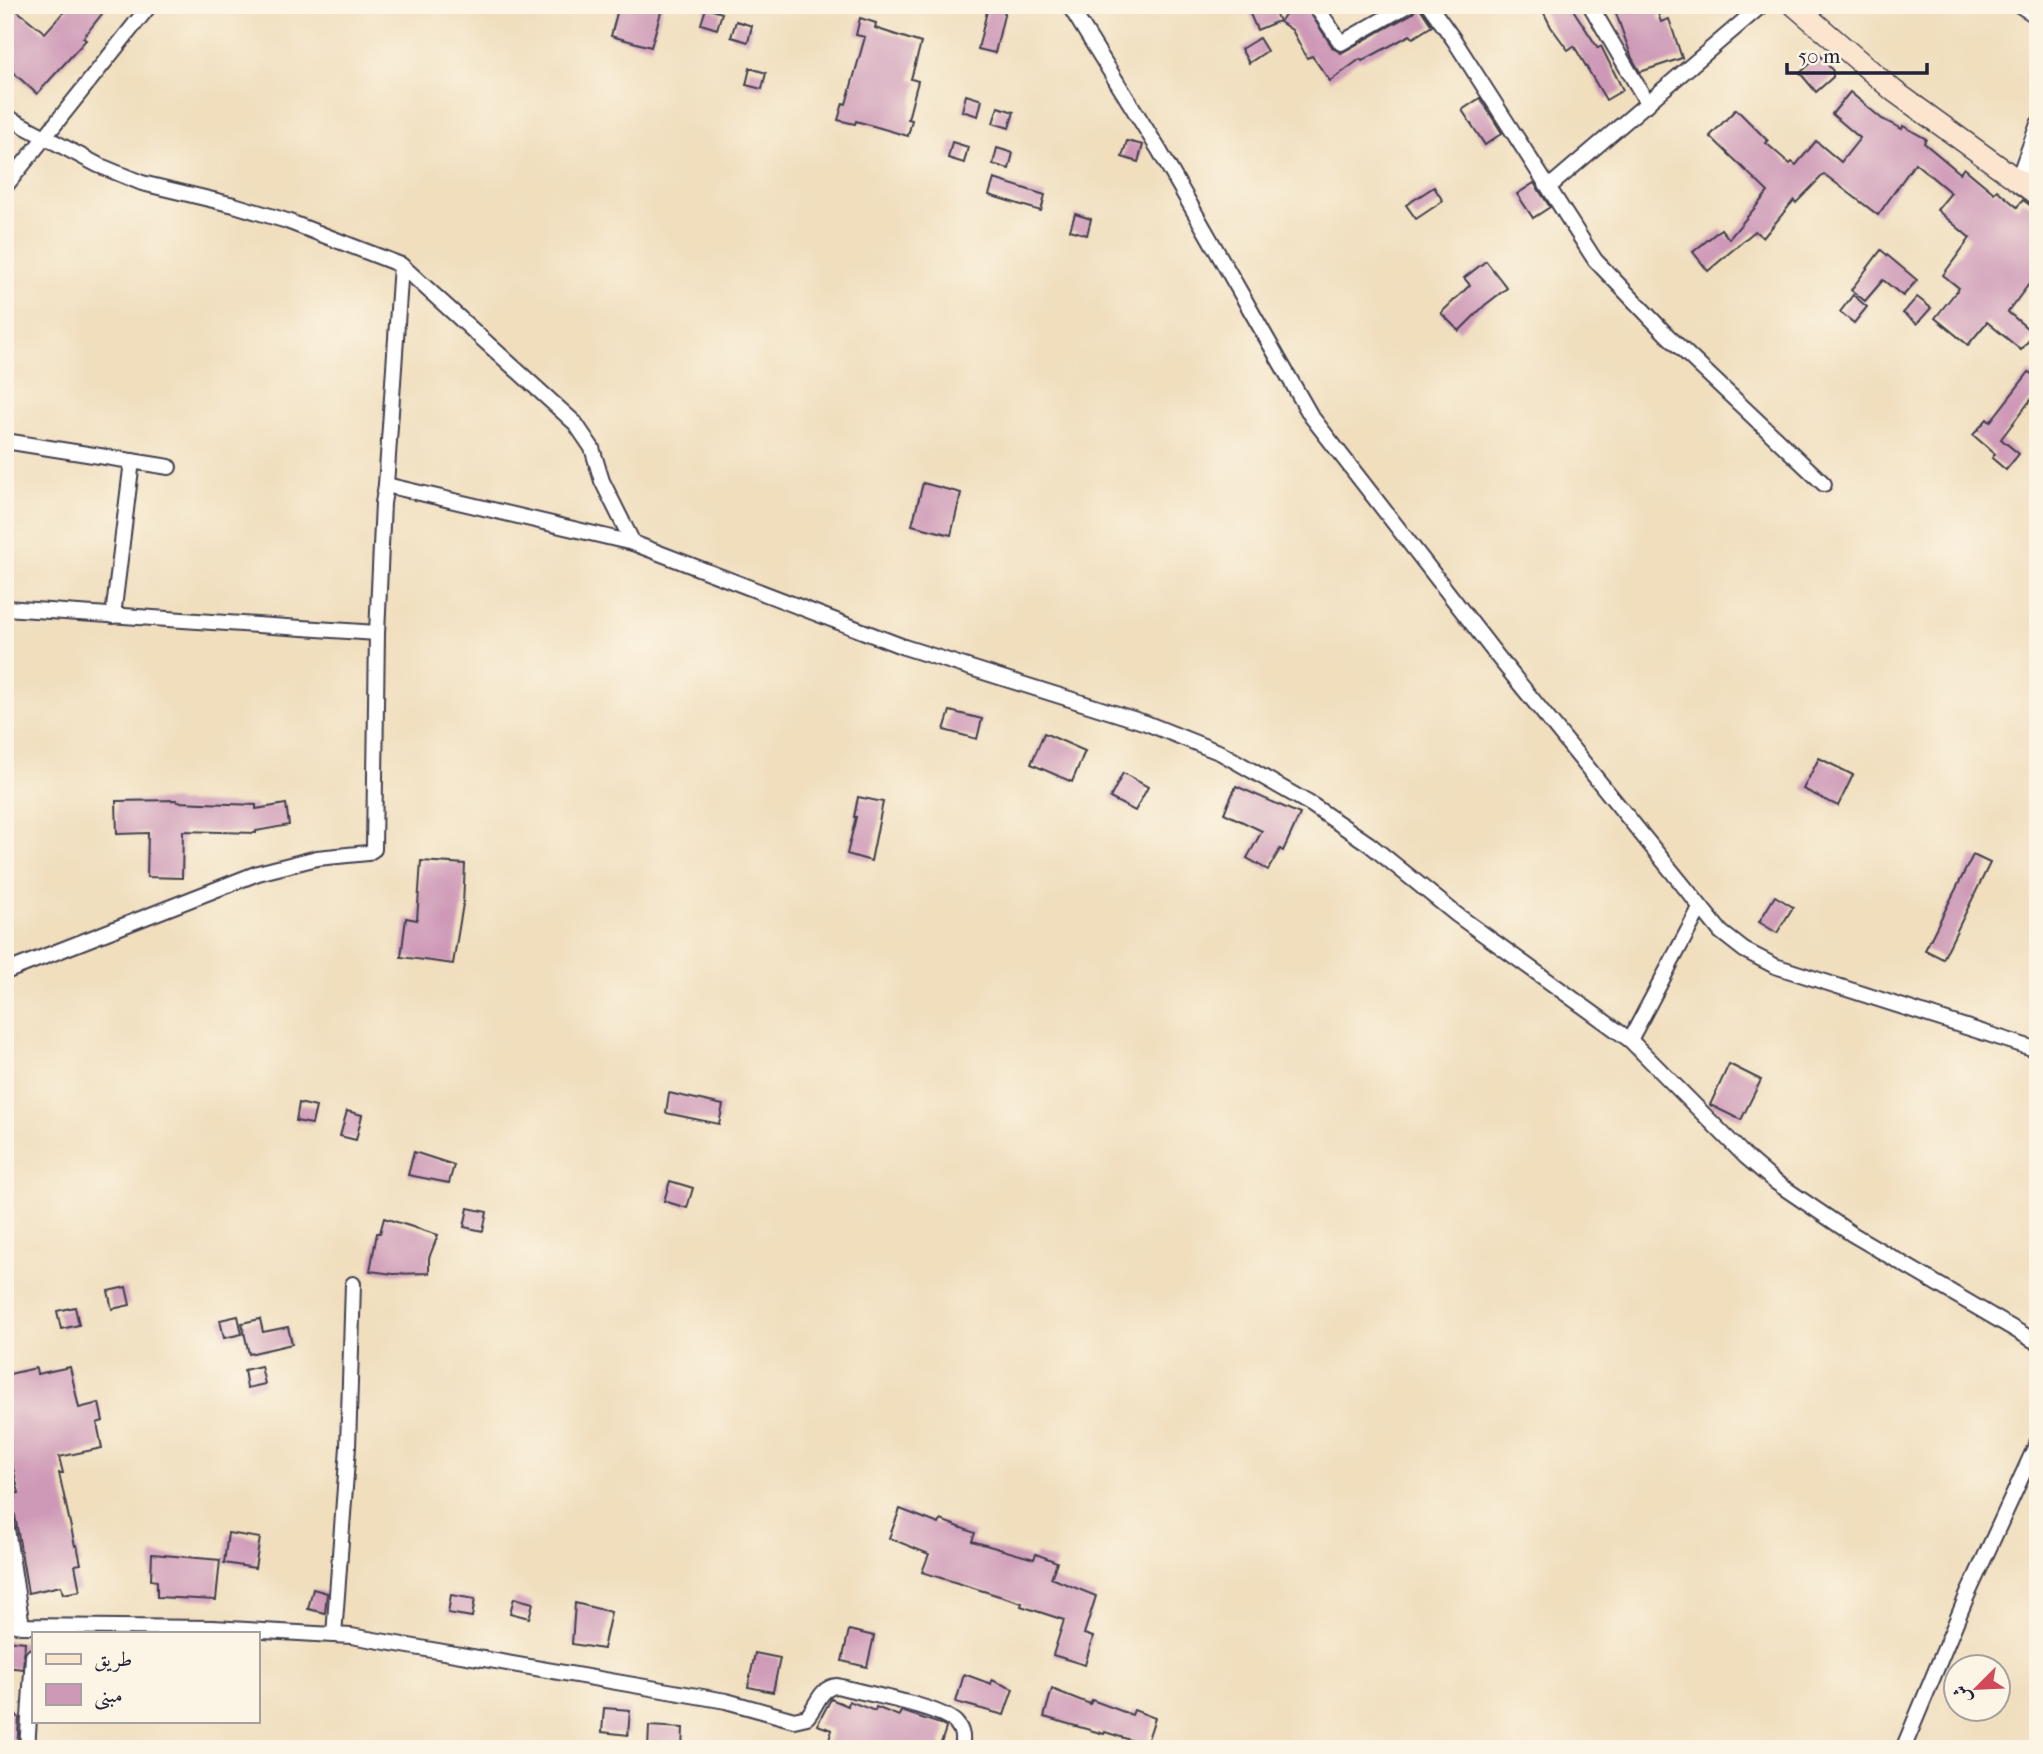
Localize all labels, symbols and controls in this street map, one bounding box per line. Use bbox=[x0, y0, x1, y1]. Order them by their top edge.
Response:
scale bar bbox=[1787, 32, 1927, 76]
text: 50 m bbox=[1798, 44, 1841, 68]
legend bbox=[32, 1632, 259, 1722]
text: طريق bbox=[94, 1647, 132, 1672]
north arrow bbox=[1941, 1652, 2011, 1722]
text: ش bbox=[1948, 1681, 1976, 1708]
text: مبنى bbox=[94, 1683, 123, 1710]

